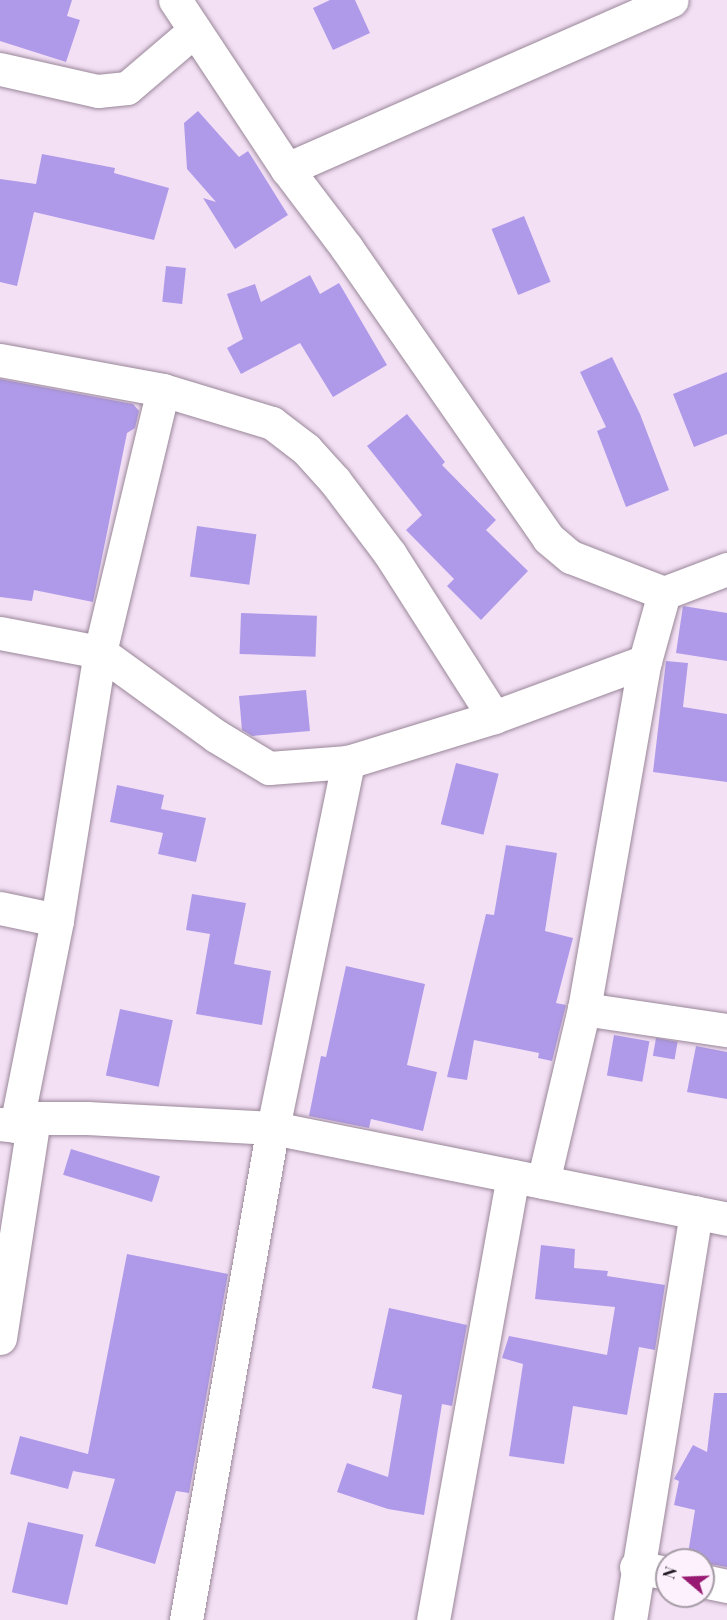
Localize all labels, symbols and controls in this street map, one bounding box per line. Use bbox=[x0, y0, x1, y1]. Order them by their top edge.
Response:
north arrow bbox=[655, 1548, 715, 1608]
text: N bbox=[658, 1564, 681, 1582]

